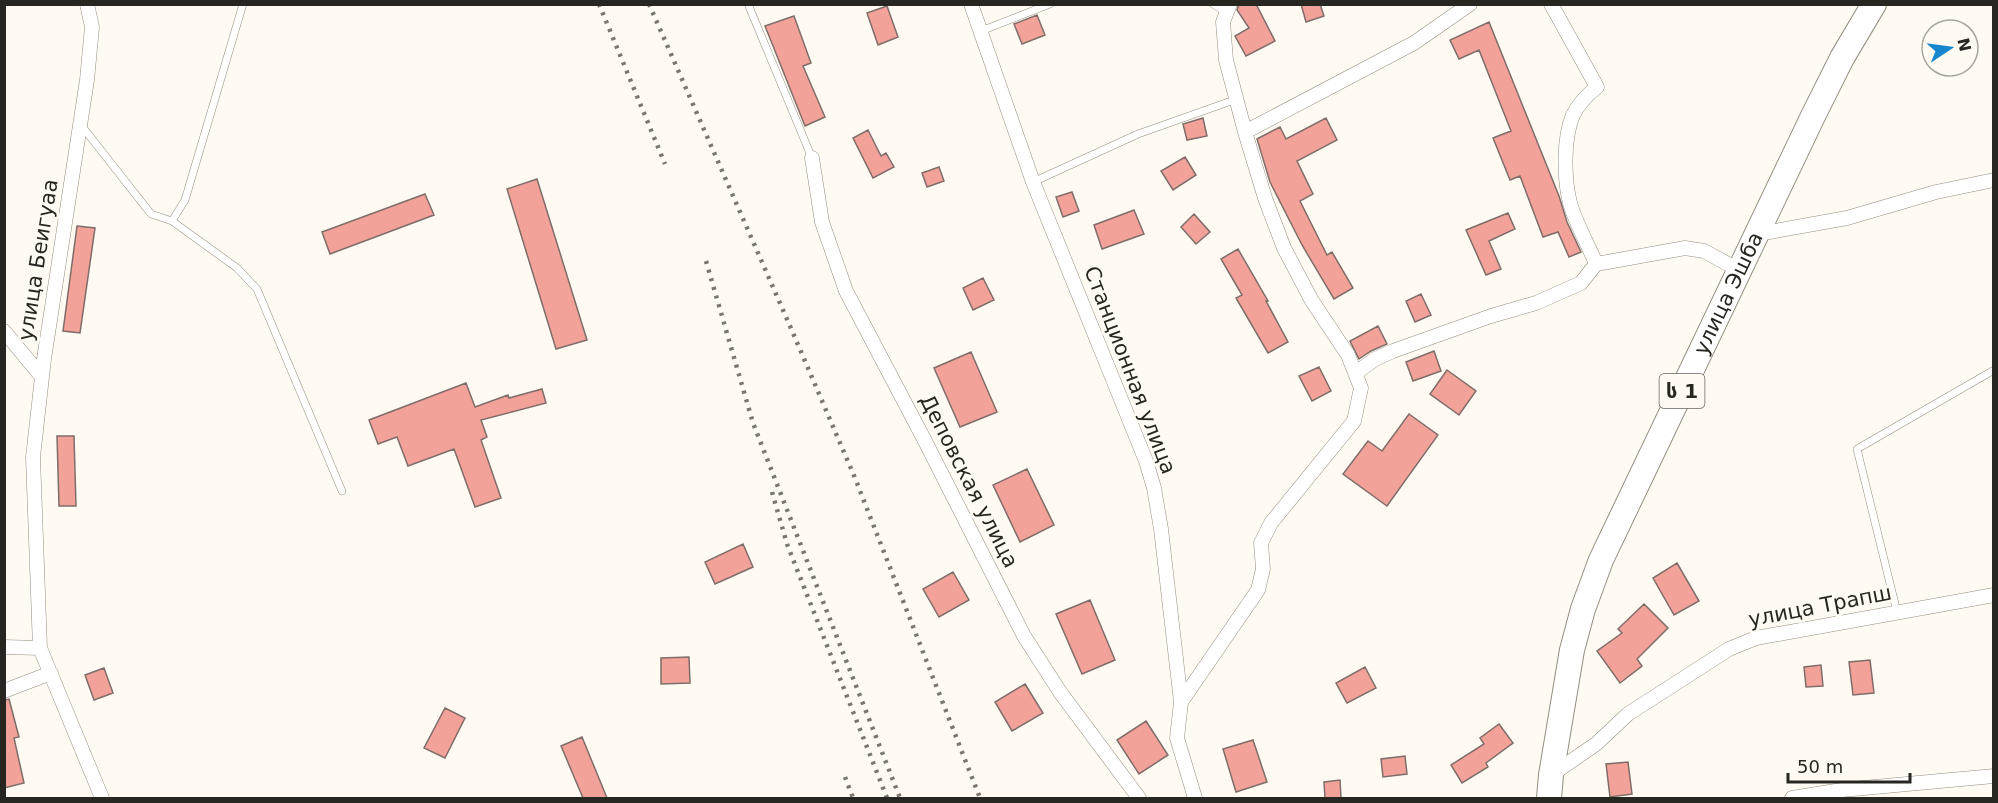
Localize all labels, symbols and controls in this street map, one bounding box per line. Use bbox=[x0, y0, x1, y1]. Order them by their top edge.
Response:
north arrow bbox=[1920, 18, 1980, 78]
text: N bbox=[1953, 36, 1975, 53]
street label: улица Беигуаа bbox=[13, 177, 63, 343]
street label: улица Эшба bbox=[1689, 228, 1768, 359]
street label: Станционная улица bbox=[1079, 263, 1181, 477]
road number: ს 1 bbox=[1660, 374, 1704, 408]
street label: Деповская улица bbox=[915, 390, 1023, 572]
street label: улица Трапш bbox=[1746, 580, 1894, 632]
scale bar bbox=[1788, 746, 1910, 784]
text: 50 m bbox=[1797, 756, 1843, 777]

